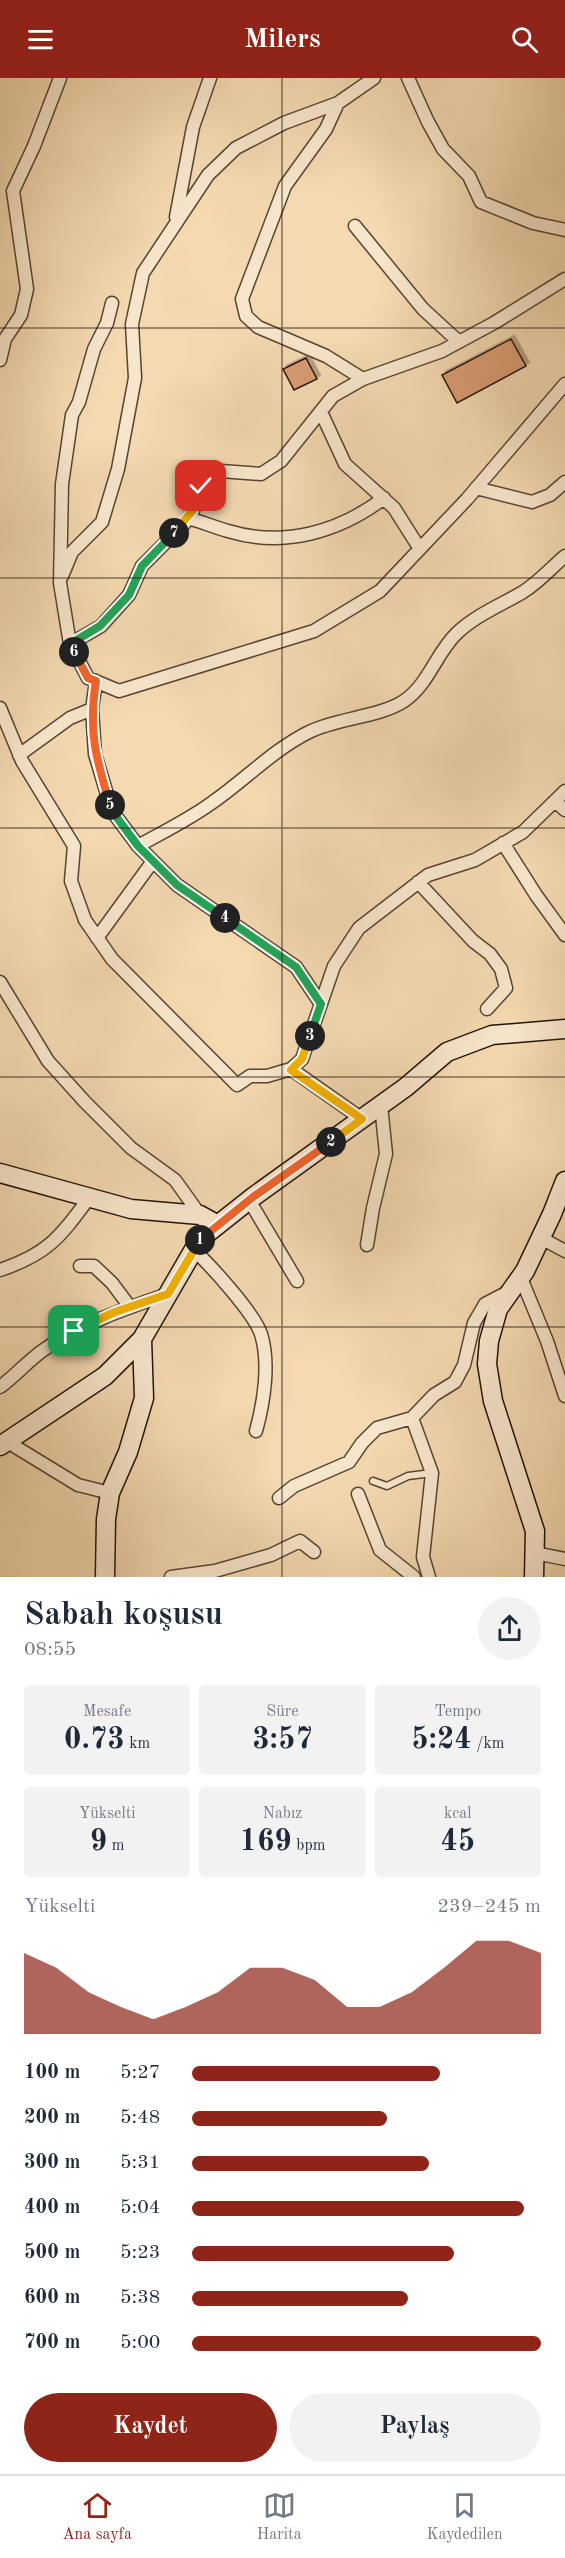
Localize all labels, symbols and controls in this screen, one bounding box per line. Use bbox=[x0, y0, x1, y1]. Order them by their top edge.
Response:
icon: menu bbox=[24, 23, 57, 56]
icon: search bbox=[508, 23, 541, 56]
text: Milers bbox=[244, 26, 321, 53]
pin bbox=[175, 460, 226, 511]
icon: check bbox=[184, 469, 217, 502]
pin: 7 bbox=[159, 518, 189, 548]
text: 7 bbox=[169, 525, 179, 541]
pin: 6 bbox=[59, 637, 89, 667]
text: 6 bbox=[69, 644, 79, 660]
pin: 5 bbox=[95, 790, 125, 820]
text: 5 bbox=[105, 797, 115, 813]
pin: 4 bbox=[210, 903, 240, 933]
text: 4 bbox=[220, 910, 230, 926]
pin: 3 bbox=[295, 1021, 325, 1051]
text: 3 bbox=[305, 1028, 315, 1044]
pin: 2 bbox=[316, 1127, 346, 1157]
text: 2 bbox=[326, 1134, 336, 1150]
pin: 1 bbox=[185, 1225, 215, 1255]
text: 1 bbox=[195, 1232, 205, 1248]
pin bbox=[48, 1305, 99, 1356]
icon: arrive bbox=[57, 1314, 90, 1347]
button: share bbox=[478, 1597, 541, 1660]
text: Sabah koşusu bbox=[24, 1599, 223, 1632]
text: 08:55 bbox=[24, 1640, 76, 1660]
text: Mesafe bbox=[83, 1704, 131, 1720]
text: Süre bbox=[266, 1704, 299, 1720]
text: Tempo bbox=[435, 1704, 481, 1720]
text: 0.73 bbox=[64, 1725, 125, 1755]
text: 3:57 bbox=[252, 1725, 313, 1755]
text: 5:24 bbox=[411, 1725, 472, 1755]
text: km bbox=[125, 1736, 150, 1752]
text: /km bbox=[472, 1736, 504, 1752]
text: Yükselti bbox=[79, 1806, 136, 1822]
text: Nabız bbox=[263, 1806, 302, 1822]
text: kcal bbox=[444, 1806, 472, 1822]
text: 9 bbox=[90, 1827, 107, 1857]
text: 169 bbox=[240, 1827, 292, 1857]
text: 45 bbox=[440, 1827, 475, 1857]
text: m bbox=[107, 1838, 124, 1854]
text: bpm bbox=[292, 1838, 325, 1854]
text: Yükselti bbox=[24, 1897, 95, 1917]
text: 239–245 m bbox=[438, 1897, 541, 1917]
text: 100 m bbox=[24, 2063, 80, 2083]
text: 5:27 bbox=[120, 2063, 160, 2083]
text: 200 m bbox=[24, 2108, 80, 2128]
text: 5:48 bbox=[120, 2108, 160, 2128]
text: 300 m bbox=[24, 2153, 80, 2173]
text: 5:31 bbox=[120, 2153, 160, 2173]
text: 400 m bbox=[24, 2198, 80, 2218]
text: 5:04 bbox=[120, 2198, 160, 2218]
text: 500 m bbox=[24, 2243, 80, 2263]
text: 5:23 bbox=[120, 2243, 160, 2263]
text: 600 m bbox=[24, 2288, 80, 2308]
text: 5:38 bbox=[120, 2288, 160, 2308]
text: 700 m bbox=[24, 2333, 80, 2353]
text: 5:00 bbox=[120, 2333, 160, 2353]
button: Kaydet bbox=[24, 2393, 277, 2462]
button: Paylaş bbox=[289, 2393, 541, 2462]
tab: Ana sayfa bbox=[62, 2489, 132, 2545]
tab: Harita bbox=[257, 2489, 302, 2545]
tab: Kaydedilen bbox=[426, 2489, 503, 2545]

